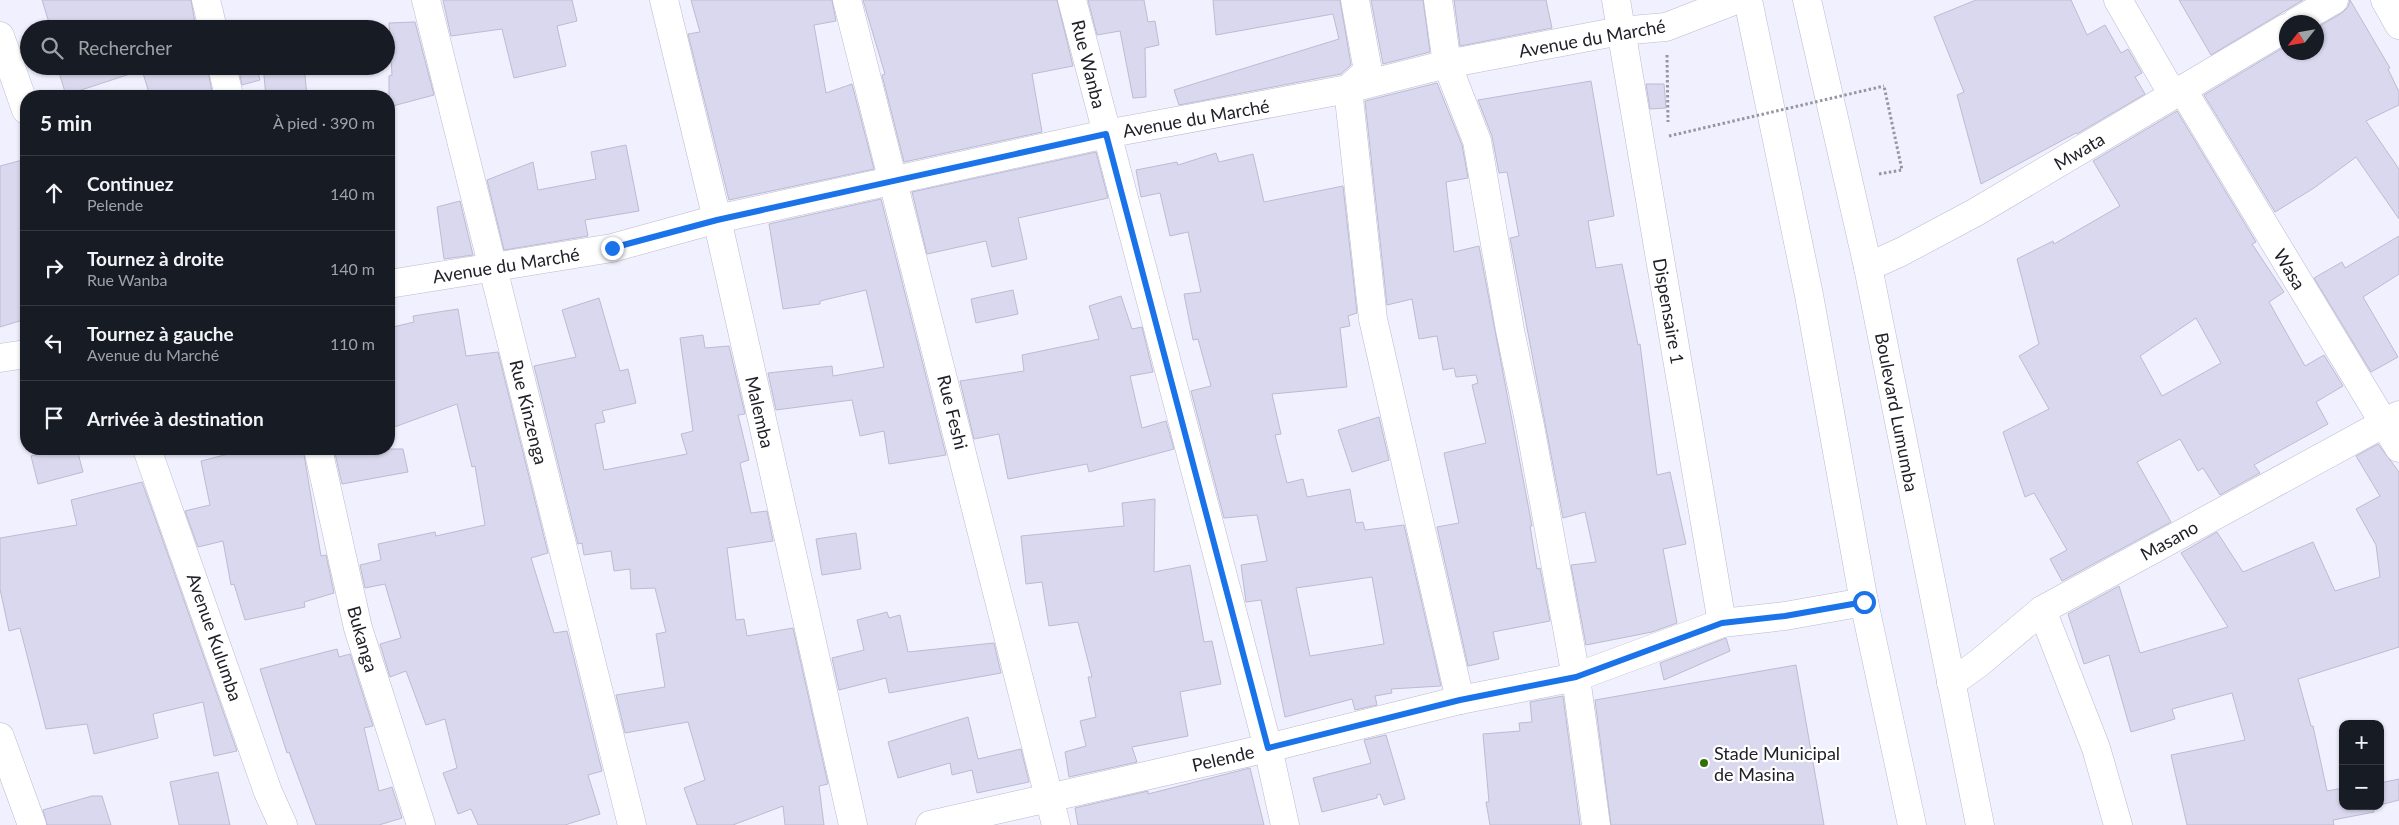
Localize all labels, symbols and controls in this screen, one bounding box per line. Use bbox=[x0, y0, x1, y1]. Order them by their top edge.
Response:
street label: Avenue du Marché bbox=[1517, 14, 1667, 62]
north arrow bbox=[2279, 15, 2324, 60]
street label: Rue Wanba bbox=[1067, 17, 1111, 111]
search box bbox=[20, 20, 395, 75]
icon: search bbox=[38, 34, 66, 62]
text: Rechercher bbox=[78, 36, 172, 59]
street label: Avenue du Marché bbox=[1121, 94, 1271, 142]
text: 5 min bbox=[40, 110, 92, 135]
text: À pied · 390 m bbox=[273, 113, 375, 132]
street label: Mwata bbox=[2050, 127, 2108, 175]
text: Continuez bbox=[87, 172, 173, 195]
icon: ahead bbox=[40, 179, 68, 207]
text: 140 m bbox=[330, 184, 375, 203]
text: Pelende bbox=[87, 195, 143, 214]
route end bbox=[601, 237, 624, 260]
street label: Avenue du Marché bbox=[431, 243, 581, 287]
street label: Wasa bbox=[2269, 245, 2311, 293]
text: Tournez à droite bbox=[87, 247, 224, 270]
icon: right bbox=[40, 254, 68, 282]
street label: Dispensaire 1 bbox=[1649, 256, 1689, 366]
text: 140 m bbox=[330, 259, 375, 278]
text: Rue Wanba bbox=[87, 270, 167, 289]
text: Tournez à gauche bbox=[87, 322, 234, 345]
icon: left bbox=[40, 329, 68, 357]
street label: Boulevard Lumumba bbox=[1871, 331, 1923, 493]
text: 110 m bbox=[330, 334, 375, 353]
text: Avenue du Marché bbox=[87, 345, 219, 364]
street label: Rue Kinzenga bbox=[505, 357, 553, 467]
street label: Rue Feshi bbox=[933, 372, 973, 452]
street label: Malemba bbox=[741, 374, 779, 450]
icon: arrive bbox=[40, 404, 68, 432]
text: Arrivée à destination bbox=[87, 407, 264, 430]
street label: Masano bbox=[2136, 515, 2202, 565]
street label: Avenue Kulumba bbox=[183, 570, 247, 704]
route start bbox=[1853, 591, 1876, 614]
street label: Bukanga bbox=[343, 603, 383, 675]
map controls bbox=[2339, 720, 2384, 810]
button: + bbox=[2339, 720, 2384, 765]
street label: Pelende bbox=[1190, 740, 1256, 776]
place label: Stade Municipal de Masina bbox=[1714, 742, 1840, 785]
marker: Stade Municipal de Masina bbox=[1698, 757, 1710, 769]
button: − bbox=[2339, 765, 2384, 810]

